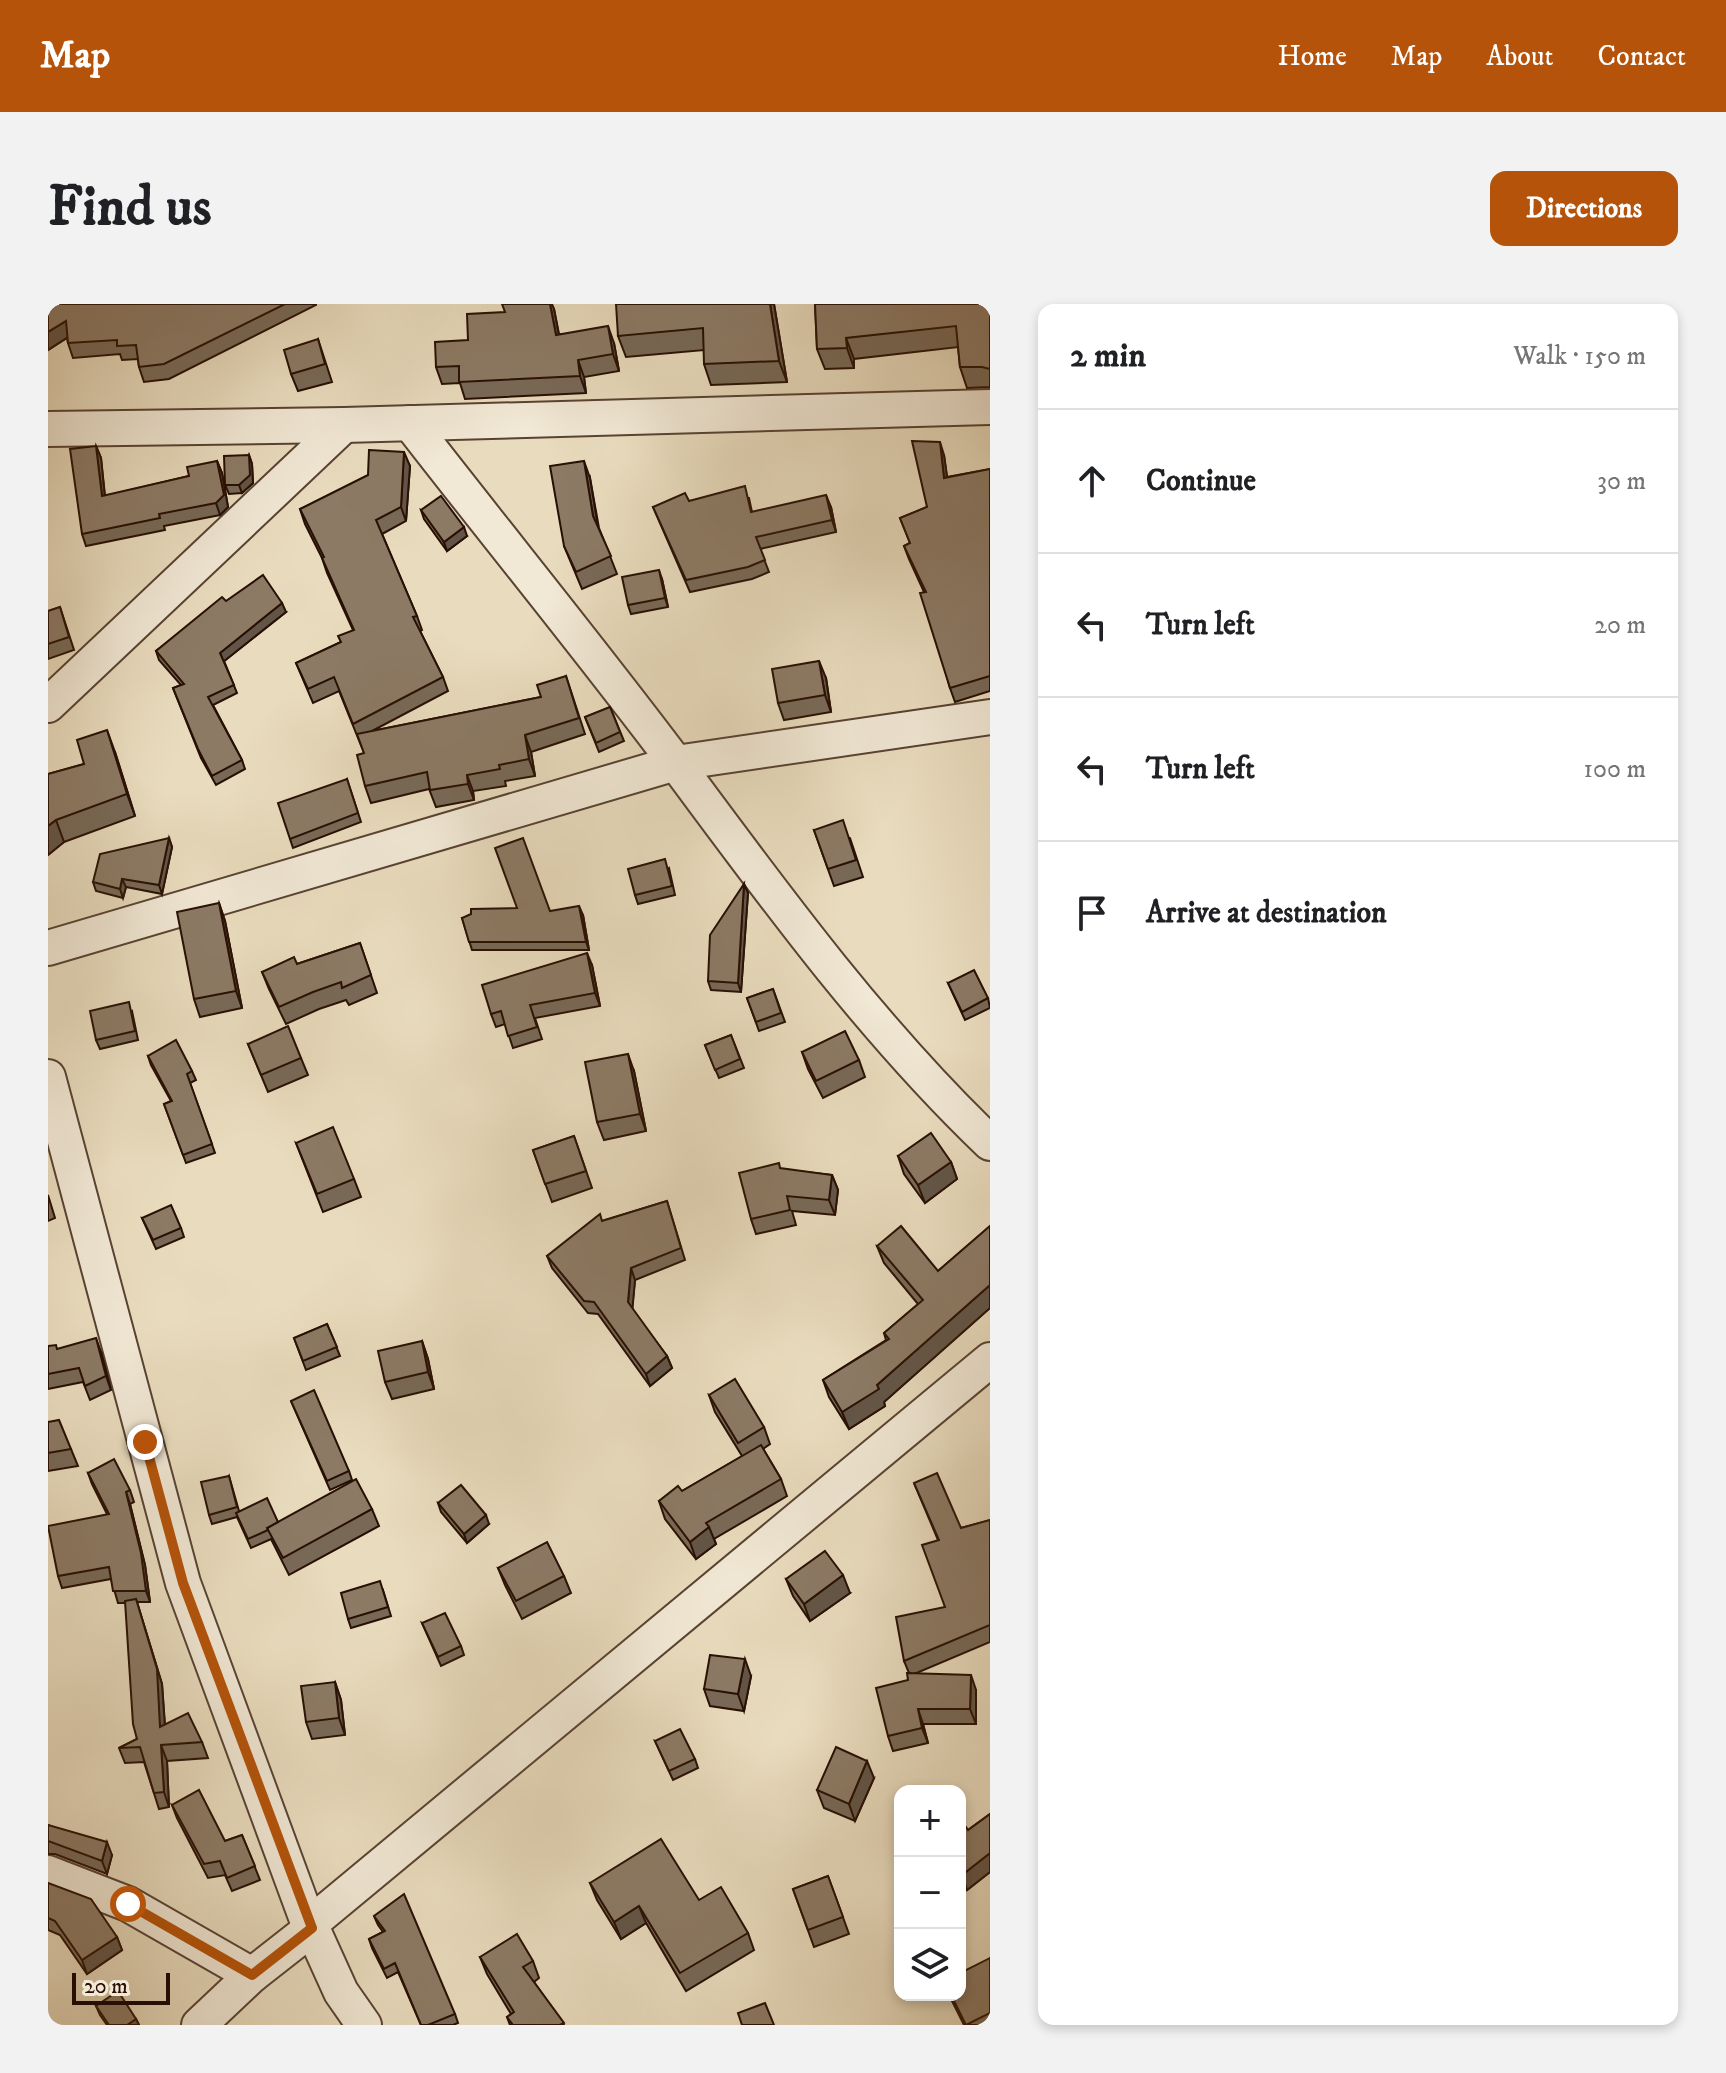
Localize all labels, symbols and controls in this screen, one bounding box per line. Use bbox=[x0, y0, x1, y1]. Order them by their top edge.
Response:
text: Map bbox=[40, 32, 110, 80]
text: Home bbox=[1278, 39, 1347, 74]
text: Map bbox=[1391, 39, 1442, 74]
text: About bbox=[1486, 39, 1553, 74]
text: Contact bbox=[1597, 39, 1686, 74]
button: Directions bbox=[1490, 171, 1678, 246]
text: Find us bbox=[48, 173, 212, 243]
text: 2 min bbox=[1070, 335, 1146, 377]
text: Walk · 150 m bbox=[1513, 340, 1646, 373]
icon: ahead bbox=[1070, 459, 1114, 503]
text: Continue bbox=[1146, 463, 1256, 500]
text: 30 m bbox=[1597, 465, 1646, 498]
icon: left bbox=[1070, 603, 1114, 647]
text: Turn left bbox=[1146, 607, 1255, 644]
text: 20 m bbox=[1594, 609, 1646, 642]
icon: left bbox=[1070, 747, 1114, 791]
text: Turn left bbox=[1146, 751, 1255, 788]
text: 100 m bbox=[1583, 753, 1646, 786]
icon: arrive bbox=[1070, 891, 1114, 935]
text: Arrive at destination bbox=[1146, 895, 1387, 932]
route end bbox=[127, 1424, 163, 1460]
map controls bbox=[894, 1785, 966, 2001]
button: + bbox=[894, 1785, 966, 1857]
button: − bbox=[894, 1857, 966, 1929]
route start bbox=[110, 1886, 146, 1922]
button: layers bbox=[894, 1929, 966, 2001]
scale bar bbox=[72, 1969, 170, 2005]
text: 20 m bbox=[84, 1973, 128, 2000]

